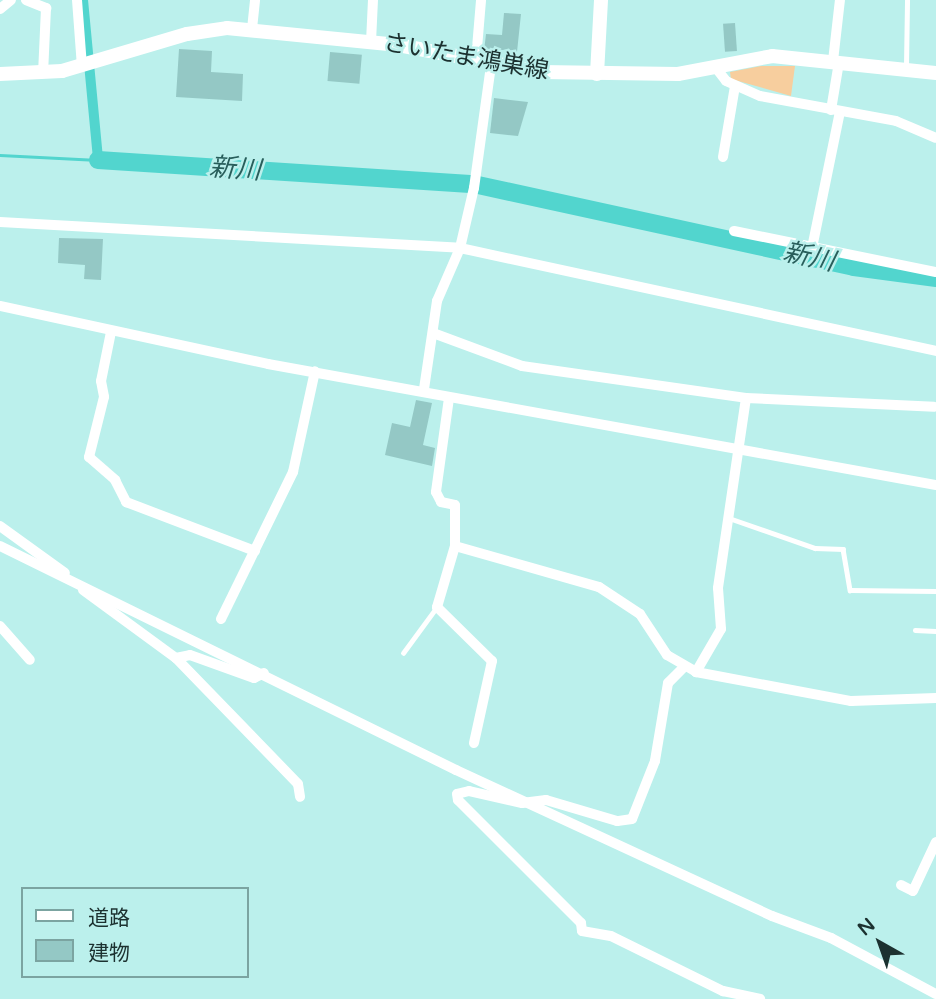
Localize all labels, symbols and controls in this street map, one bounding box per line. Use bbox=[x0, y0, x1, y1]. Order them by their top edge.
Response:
street label: さいたま鴻巣線 bbox=[381, 28, 551, 86]
water label: 新川 bbox=[208, 152, 262, 186]
water label: 新川 bbox=[780, 236, 838, 278]
legend bbox=[21, 887, 248, 978]
text: 道路 bbox=[88, 906, 130, 931]
north arrow bbox=[845, 908, 915, 978]
text: N bbox=[854, 914, 879, 940]
text: 建物 bbox=[88, 941, 130, 966]

